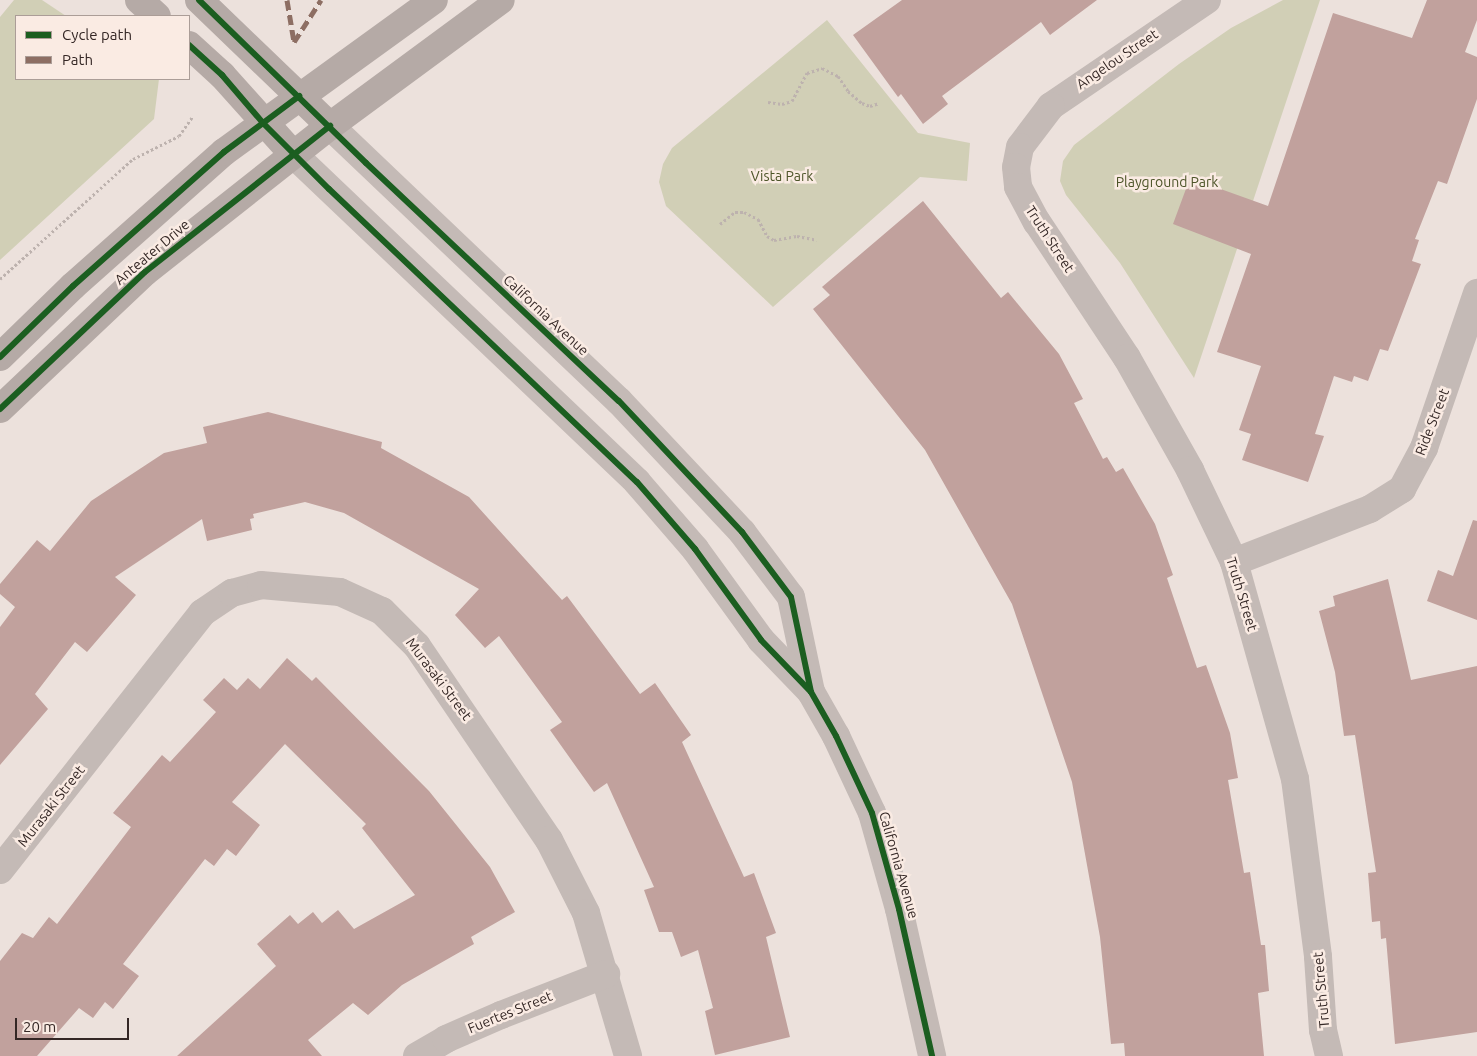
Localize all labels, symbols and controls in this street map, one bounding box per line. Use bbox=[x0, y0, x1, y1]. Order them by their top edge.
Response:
legend bbox=[15, 15, 190, 80]
street label: Angelou Street bbox=[1073, 25, 1161, 93]
text: Cycle path bbox=[62, 26, 132, 43]
text: Path bbox=[62, 51, 93, 68]
park label: Vista Park bbox=[751, 168, 813, 184]
park label: Playground Park bbox=[1116, 174, 1218, 190]
street label: Truth Street bbox=[1022, 202, 1078, 276]
street label: Anteater Drive bbox=[111, 216, 193, 288]
street label: California Avenue bbox=[500, 271, 592, 359]
street label: Ride Street bbox=[1412, 386, 1452, 458]
street label: Truth Street bbox=[1223, 555, 1261, 633]
street label: Murasaki Street bbox=[403, 635, 475, 723]
street label: Murasaki Street bbox=[14, 762, 88, 850]
street label: California Avenue bbox=[876, 810, 922, 920]
street label: Truth Street bbox=[1309, 951, 1333, 1029]
street label: Fuertes Street bbox=[465, 987, 555, 1037]
scale bar bbox=[18, 1008, 131, 1040]
text: 20 m bbox=[23, 1018, 56, 1035]

